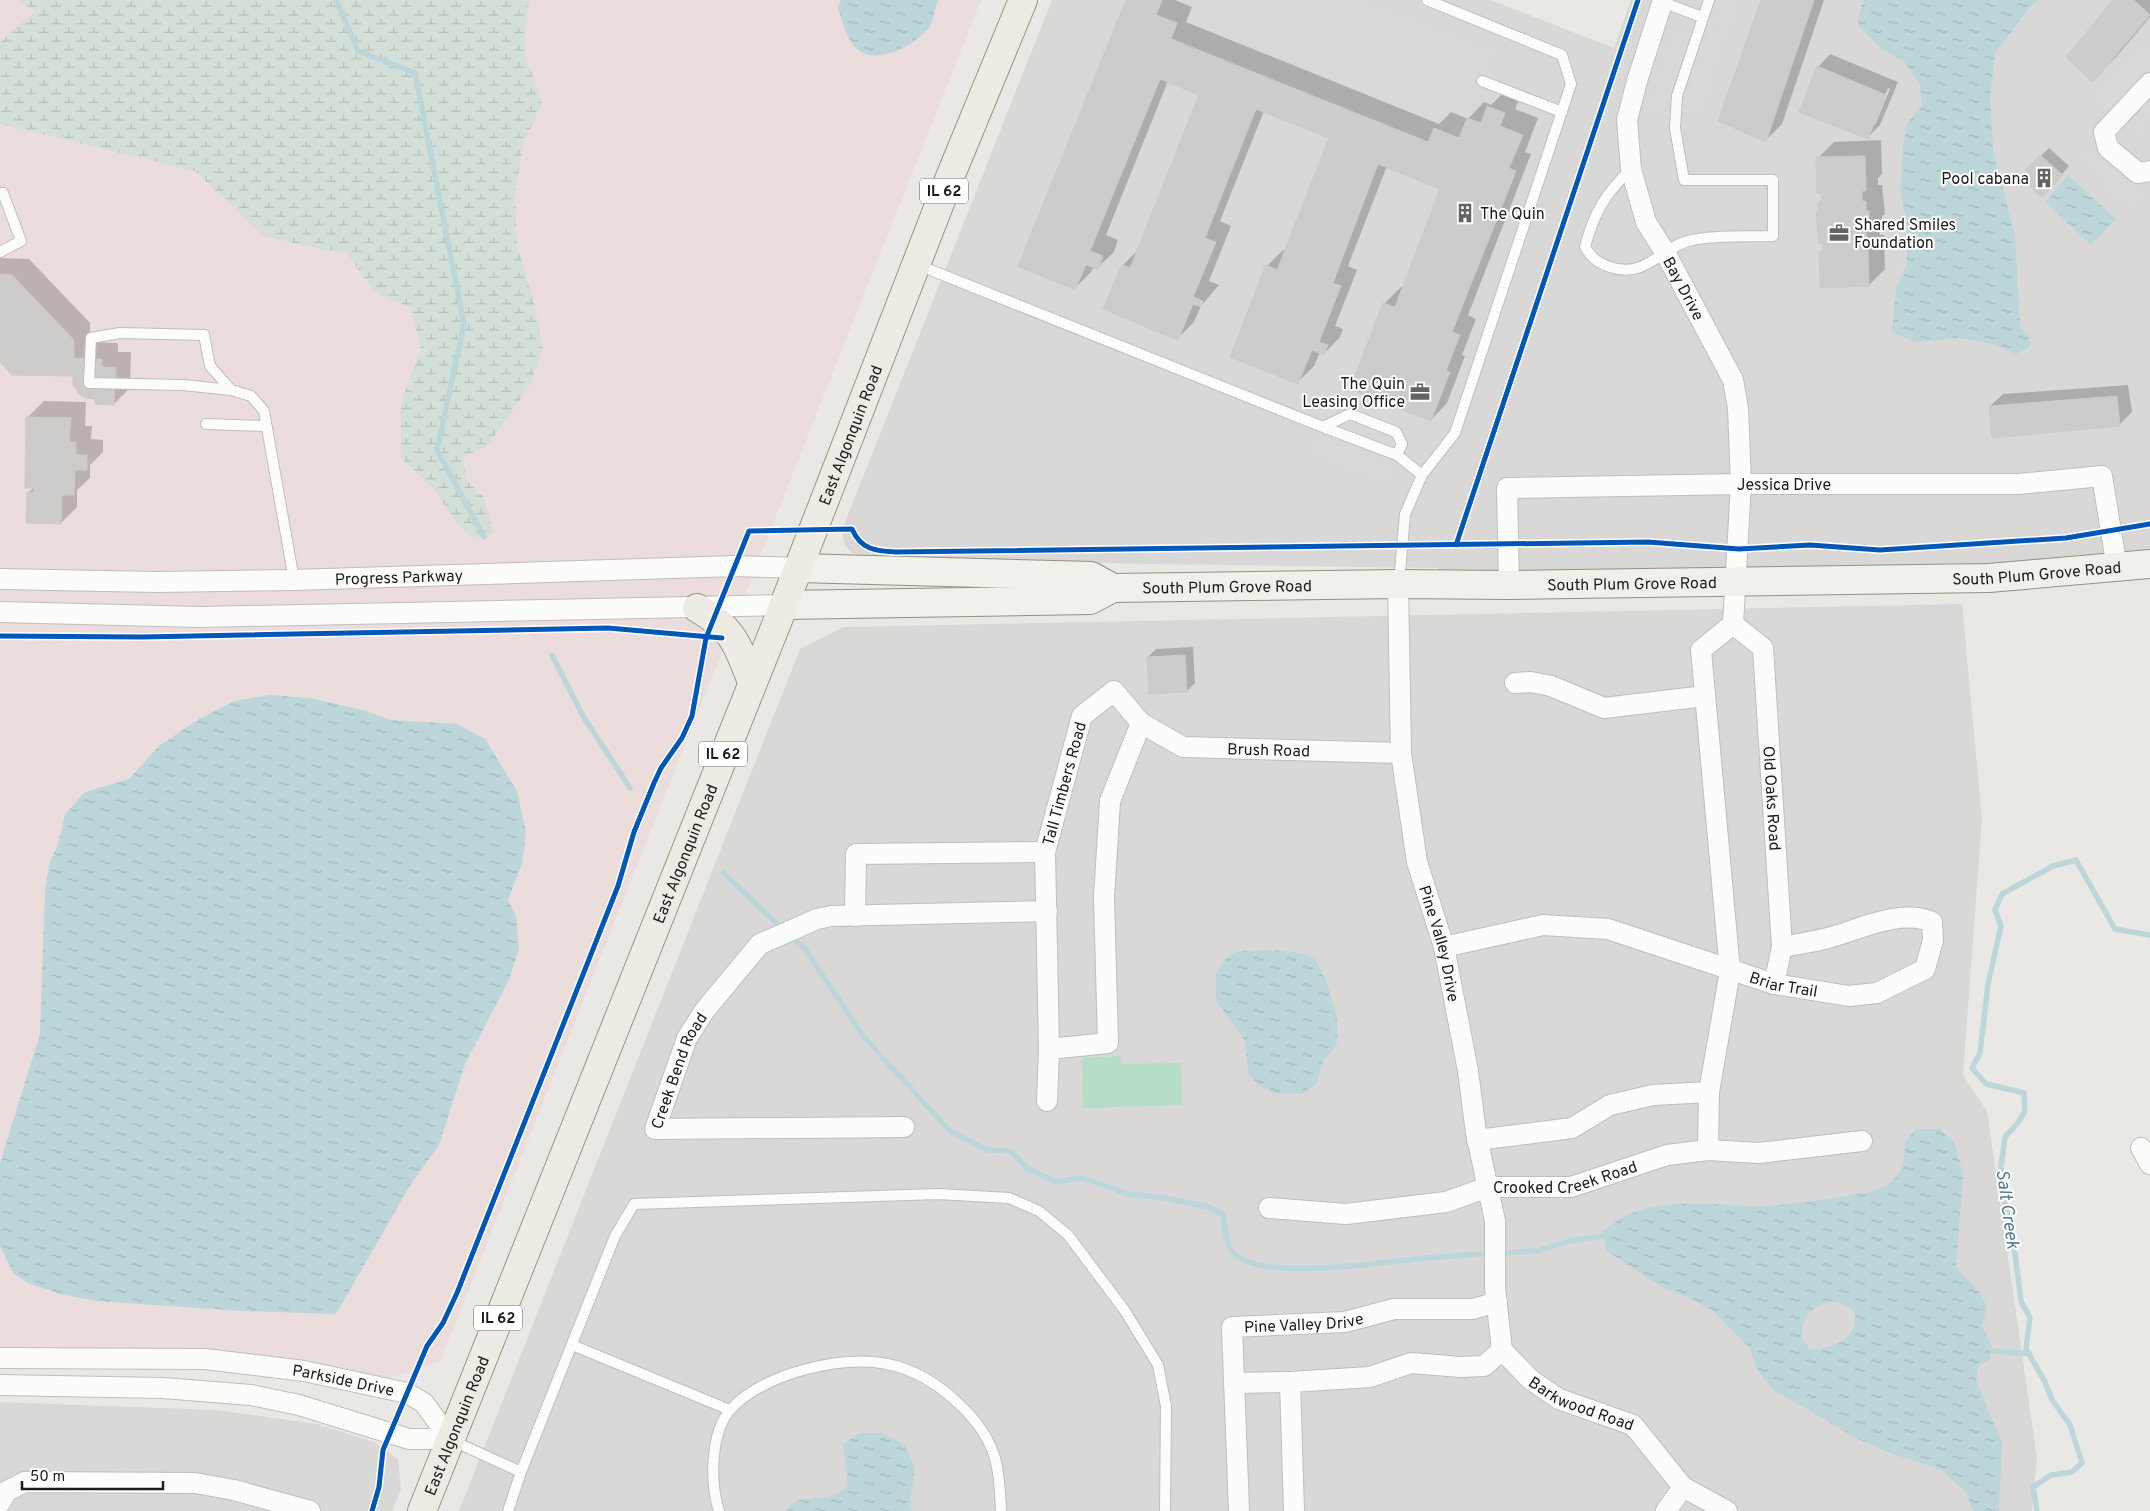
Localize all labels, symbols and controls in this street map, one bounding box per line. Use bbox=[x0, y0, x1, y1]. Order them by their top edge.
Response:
building icon: Pool cabana bbox=[2033, 167, 2055, 189]
place label: Pool cabana bbox=[1941, 170, 2029, 190]
road number: IL 62 bbox=[920, 178, 968, 204]
building icon: The Quin bbox=[1454, 202, 1476, 224]
place label: The Quin bbox=[1480, 205, 1545, 225]
place label: Shared Smiles Foundation bbox=[1854, 216, 1956, 254]
office icon: Shared Smiles Foundation bbox=[1828, 222, 1850, 244]
street label: Bay Drive bbox=[1657, 254, 1707, 324]
street label: East Algonquin Road bbox=[816, 363, 888, 509]
place label: The Quin Leasing Office bbox=[1302, 375, 1405, 413]
office icon: The Quin Leasing Office bbox=[1409, 381, 1431, 403]
street label: Jessica Drive bbox=[1737, 476, 1831, 496]
street label: South Plum Grove Road bbox=[1952, 559, 2122, 591]
street label: Progress Parkway bbox=[335, 567, 463, 591]
street label: South Plum Grove Road bbox=[1547, 574, 1717, 596]
street label: South Plum Grove Road bbox=[1142, 577, 1312, 600]
street label: Tall Timbers Road bbox=[1039, 720, 1092, 848]
street label: Brush Road bbox=[1227, 740, 1310, 762]
road number: IL 62 bbox=[699, 742, 747, 766]
street label: Old Oaks Road bbox=[1757, 745, 1784, 851]
street label: East Algonquin Road bbox=[650, 782, 723, 927]
street label: Pine Valley Drive bbox=[1413, 883, 1462, 1004]
street label: Briar Trail bbox=[1746, 969, 1819, 1003]
street label: Creek Bend Road bbox=[648, 1009, 713, 1132]
street label: Crooked Creek Road bbox=[1493, 1158, 1640, 1199]
water label: Salt Creek bbox=[1990, 1168, 2024, 1251]
road number: IL 62 bbox=[474, 1306, 522, 1330]
street label: Pine Valley Drive bbox=[1244, 1309, 1366, 1338]
street label: East Algonquin Road bbox=[421, 1354, 495, 1499]
street label: Parkside Drive bbox=[291, 1362, 396, 1402]
street label: Barkwood Road bbox=[1524, 1373, 1636, 1437]
scale bar bbox=[22, 1458, 164, 1490]
text: 50 m bbox=[30, 1468, 65, 1487]

